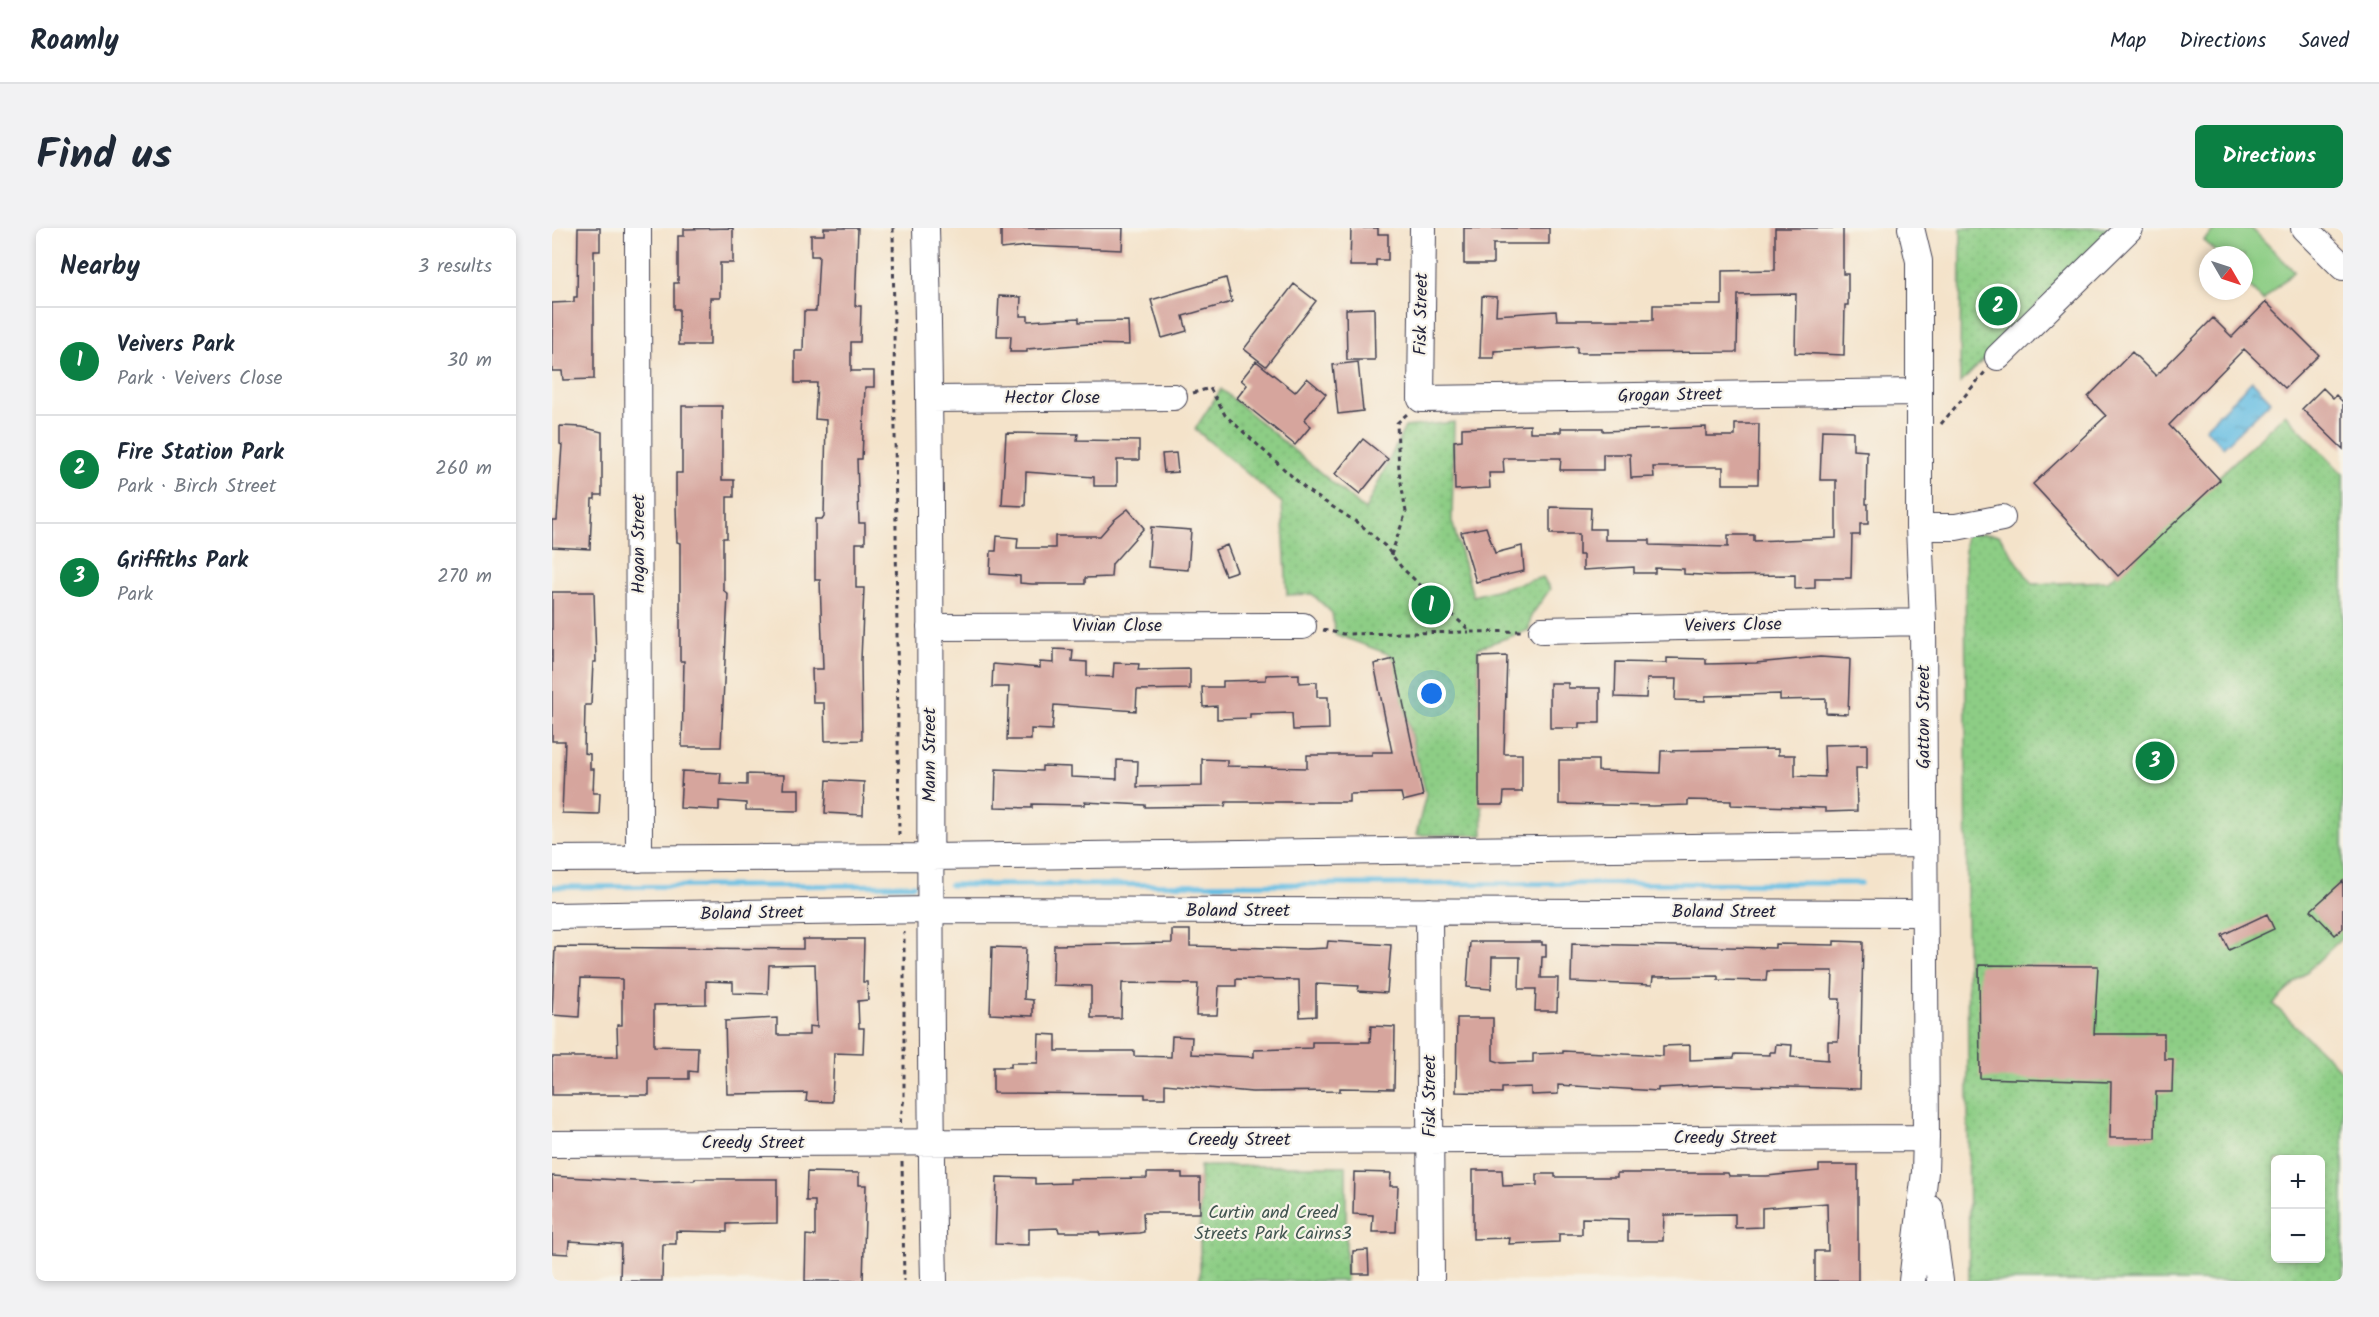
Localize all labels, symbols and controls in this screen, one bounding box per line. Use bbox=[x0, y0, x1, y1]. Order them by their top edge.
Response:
text: Roamly bbox=[30, 19, 119, 64]
text: Map bbox=[2110, 25, 2146, 58]
text: Directions bbox=[2179, 25, 2266, 58]
text: Saved bbox=[2299, 25, 2349, 58]
text: Find us bbox=[36, 123, 172, 190]
button: Directions bbox=[2195, 125, 2343, 188]
text: Nearby bbox=[60, 246, 140, 288]
north arrow bbox=[2199, 246, 2253, 300]
text: 3 results bbox=[418, 251, 492, 283]
street label: Fisk Street bbox=[1407, 271, 1437, 356]
pin: 2 bbox=[1978, 284, 2018, 328]
text: Veivers Park bbox=[117, 328, 234, 363]
text: 1 bbox=[76, 345, 83, 377]
text: 30 m bbox=[447, 345, 492, 377]
text: Park · Veivers Close bbox=[117, 363, 282, 395]
street label: Grogan Street bbox=[1617, 381, 1724, 411]
street label: Hector Close bbox=[1004, 384, 1100, 413]
text: Fire Station Park bbox=[117, 436, 284, 471]
text: 2 bbox=[74, 453, 85, 485]
text: 260 m bbox=[435, 453, 492, 485]
text: Park · Birch Street bbox=[117, 471, 277, 503]
street label: Hogan Street bbox=[625, 493, 654, 594]
text: Griffiths Park bbox=[117, 544, 248, 579]
text: 3 bbox=[74, 561, 85, 593]
text: 270 m bbox=[437, 561, 492, 593]
text: Park bbox=[117, 579, 153, 611]
pin: 1 bbox=[1412, 582, 1450, 628]
street label: Veivers Close bbox=[1684, 611, 1782, 641]
street label: Vivian Close bbox=[1072, 612, 1162, 641]
street label: Gatton Street bbox=[1910, 664, 1939, 769]
your location bbox=[1417, 679, 1446, 708]
street label: Mann Street bbox=[916, 707, 945, 802]
pin: 3 bbox=[2136, 738, 2174, 784]
street label: Boland Street bbox=[1186, 897, 1291, 926]
street label: Boland Street bbox=[1672, 898, 1777, 927]
street label: Boland Street bbox=[700, 899, 805, 929]
street label: Fisk Street bbox=[1416, 1054, 1445, 1137]
street label: Creedy Street bbox=[1673, 1124, 1778, 1153]
street label: Creedy Street bbox=[1187, 1126, 1292, 1155]
street label: Creedy Street bbox=[701, 1129, 806, 1158]
map controls bbox=[2271, 1155, 2325, 1263]
button: + bbox=[2271, 1155, 2325, 1209]
park label: Curtin and Creed Streets Park Cairns3 bbox=[1194, 1199, 1352, 1249]
button: − bbox=[2271, 1209, 2325, 1263]

